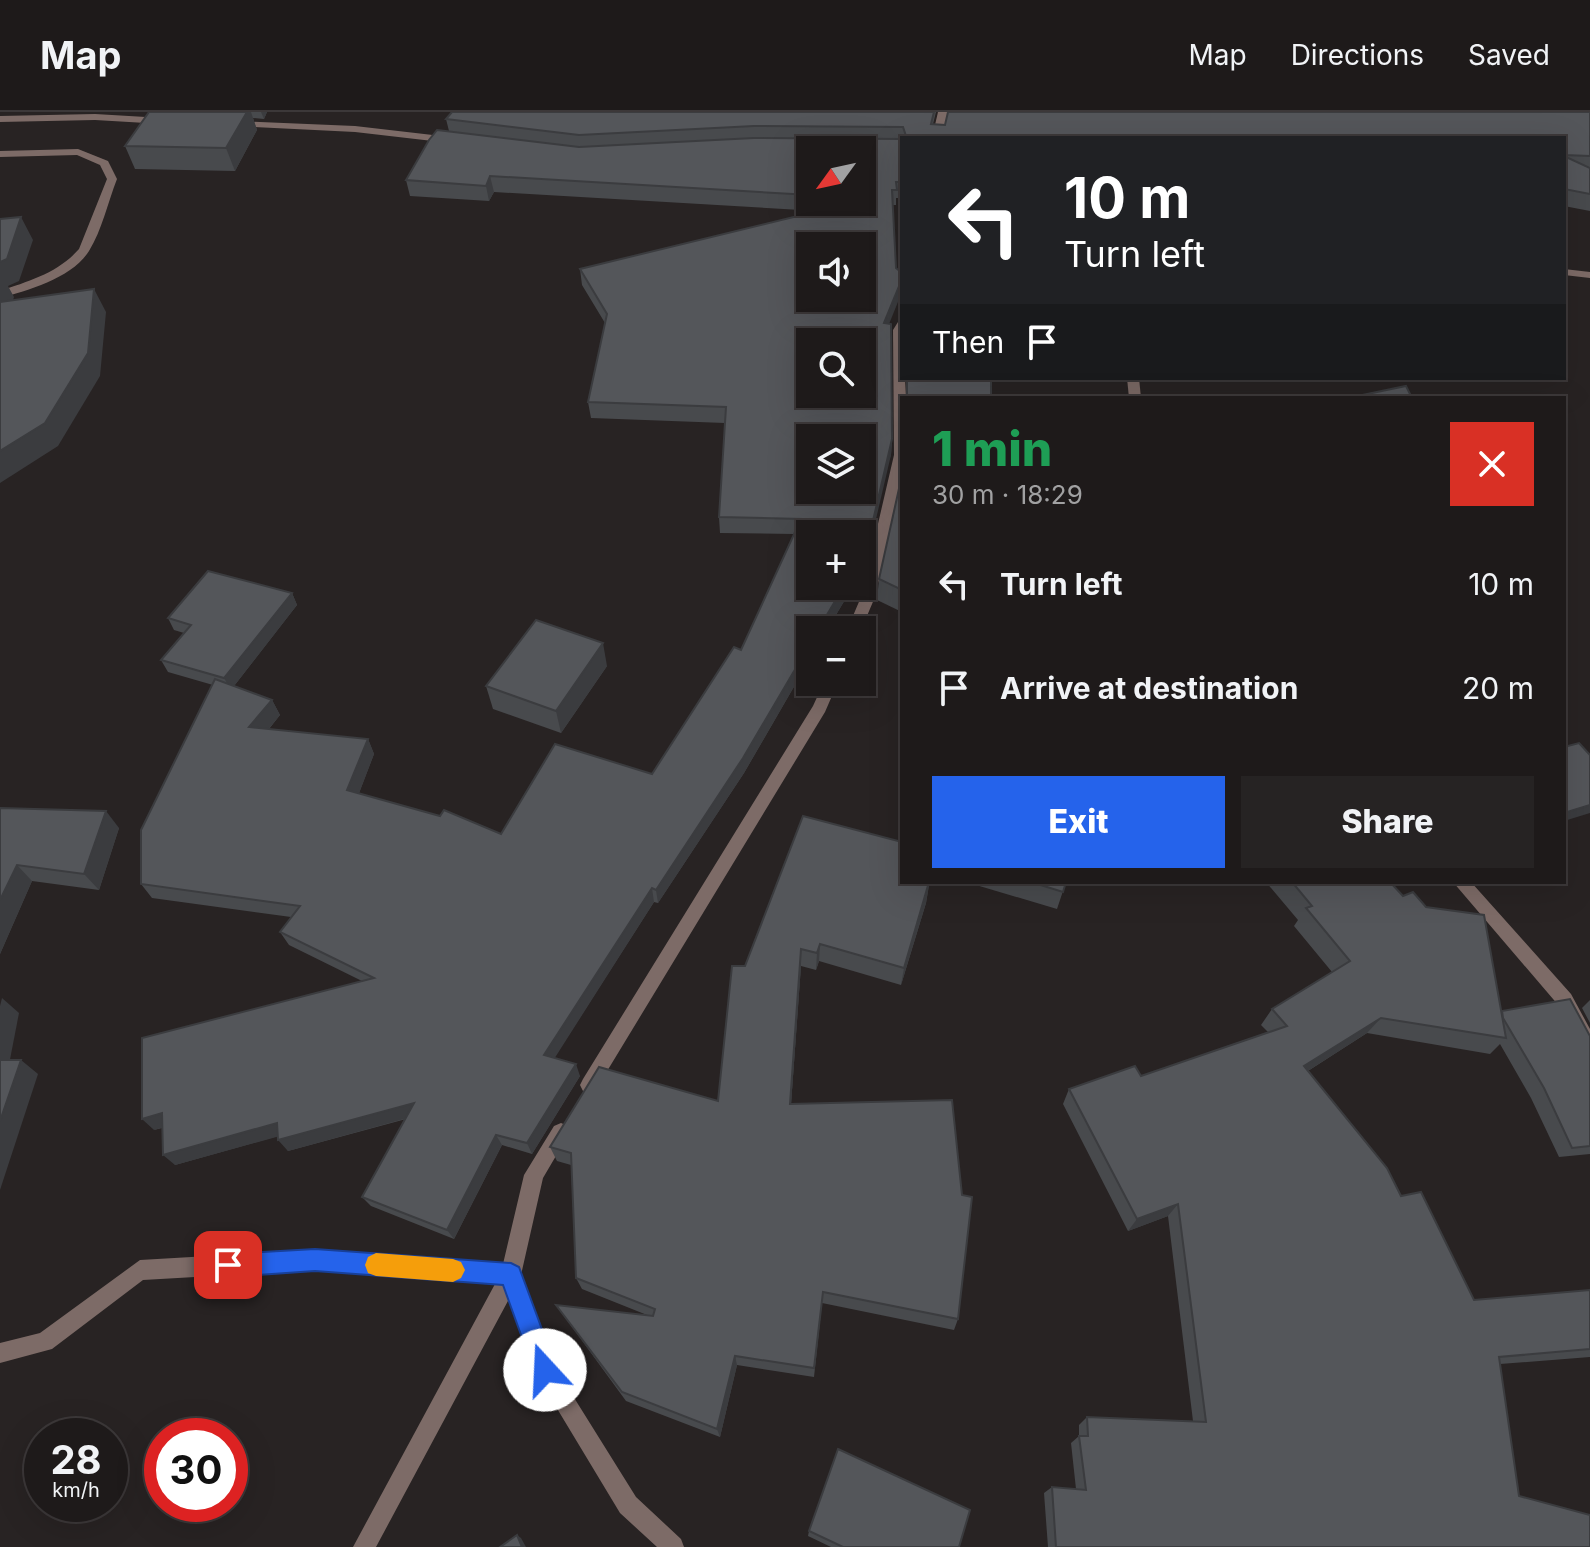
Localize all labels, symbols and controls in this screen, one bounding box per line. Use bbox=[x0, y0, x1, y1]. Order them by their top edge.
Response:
text: Map bbox=[40, 32, 121, 78]
text: Map bbox=[1188, 38, 1247, 72]
text: Directions bbox=[1291, 38, 1424, 72]
text: Saved bbox=[1468, 38, 1550, 72]
north arrow bbox=[796, 136, 876, 216]
map controls bbox=[796, 136, 876, 696]
text: 10 m bbox=[1064, 164, 1190, 232]
icon: left bbox=[932, 168, 1036, 272]
button: sound bbox=[796, 232, 876, 312]
text: Turn left bbox=[1064, 232, 1205, 276]
icon: arrive bbox=[1020, 320, 1064, 364]
text: Then bbox=[932, 324, 1004, 360]
button: search bbox=[796, 328, 876, 408]
text: 1 min bbox=[932, 419, 1052, 478]
button: close bbox=[1450, 422, 1534, 506]
button: layers bbox=[796, 424, 876, 504]
text: 30 m · 18:29 bbox=[932, 479, 1083, 510]
button: + bbox=[796, 520, 876, 600]
icon: left bbox=[932, 562, 976, 606]
text: Turn left bbox=[1000, 566, 1122, 602]
text: 10 m bbox=[1468, 566, 1534, 602]
button: − bbox=[796, 616, 876, 696]
icon: arrive bbox=[932, 666, 976, 710]
text: Arrive at destination bbox=[1000, 670, 1298, 706]
text: 20 m bbox=[1462, 670, 1534, 706]
button: Exit bbox=[932, 776, 1225, 868]
button: Share bbox=[1241, 776, 1534, 868]
pin bbox=[194, 1231, 262, 1299]
icon: arrive bbox=[206, 1243, 250, 1287]
position arrow bbox=[503, 1328, 587, 1412]
speed limit sign: 30 bbox=[144, 1418, 248, 1522]
text: 28 bbox=[50, 1435, 102, 1484]
text: km/h bbox=[52, 1478, 100, 1502]

